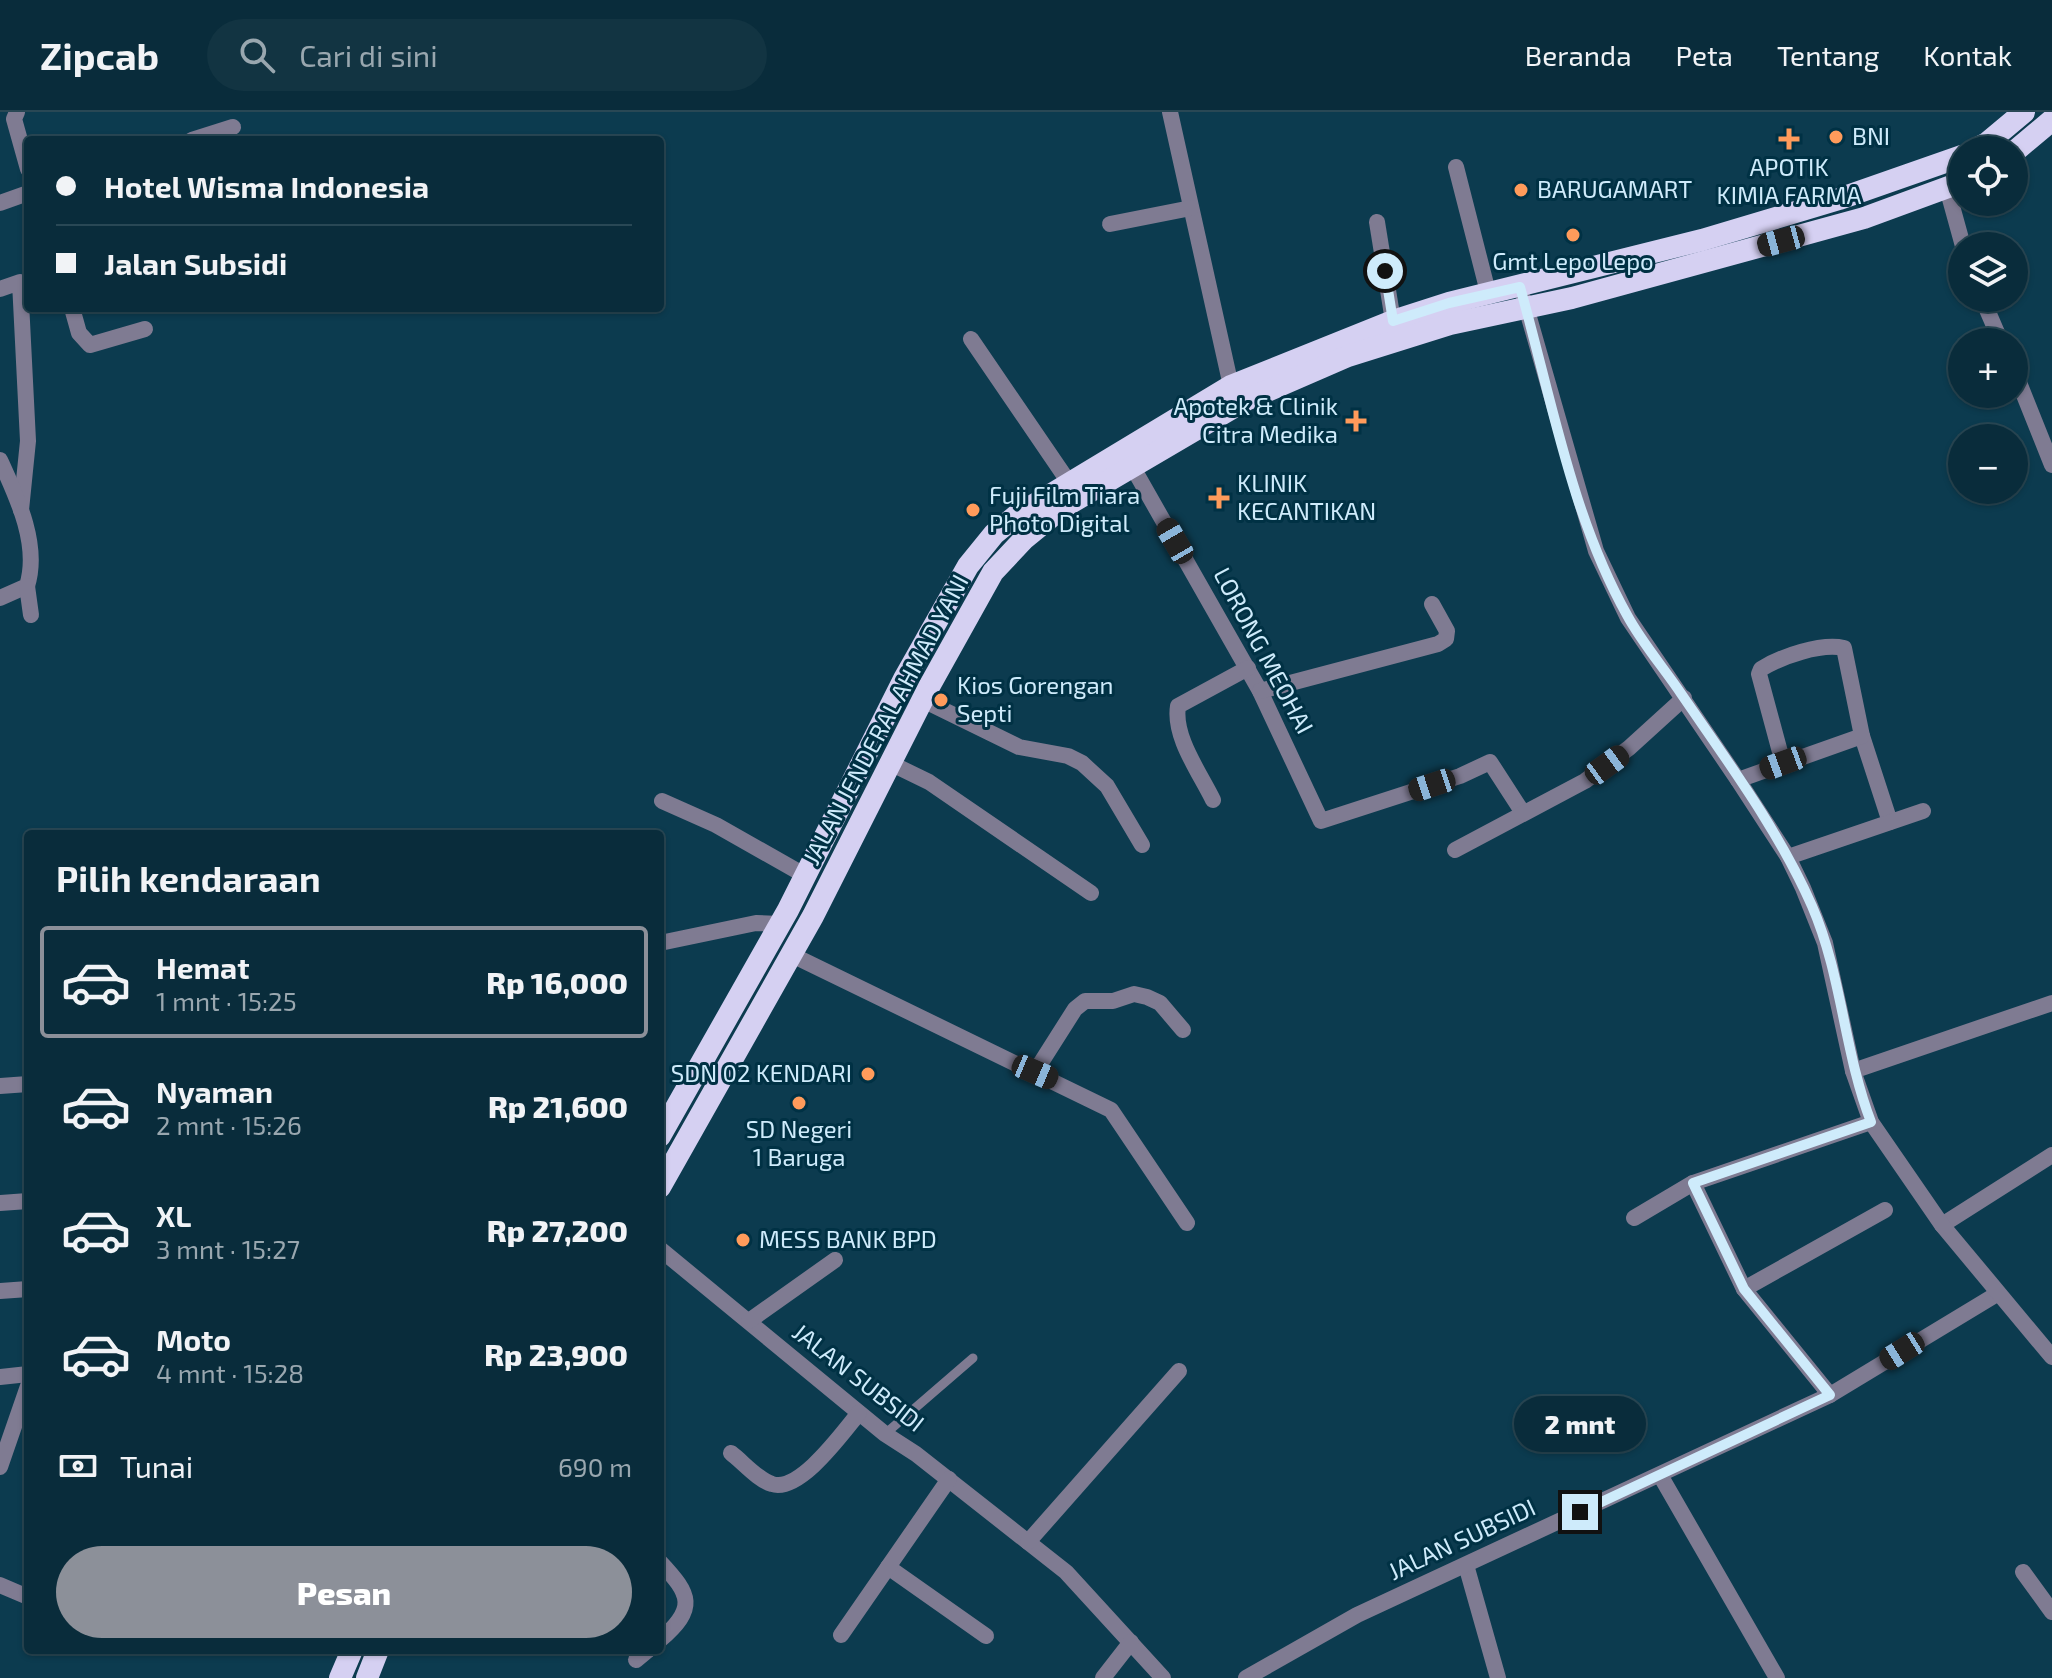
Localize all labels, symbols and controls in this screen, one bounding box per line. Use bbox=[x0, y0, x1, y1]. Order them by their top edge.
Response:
search box bbox=[207, 19, 767, 91]
text: Zipcab bbox=[40, 32, 159, 78]
icon: search bbox=[235, 33, 279, 77]
text: Cari di sini bbox=[299, 37, 438, 73]
text: Beranda bbox=[1525, 38, 1632, 72]
text: Peta bbox=[1676, 38, 1733, 72]
text: Tentang bbox=[1777, 38, 1879, 72]
text: Kontak bbox=[1923, 38, 2012, 72]
place label: BNI bbox=[1852, 121, 1890, 150]
marker: APOTIK KIMIA FARMA bbox=[1778, 128, 1800, 150]
marker: BNI bbox=[1827, 128, 1845, 146]
map controls bbox=[1948, 136, 2028, 504]
button: locate bbox=[1948, 136, 2028, 216]
place label: APOTIK KIMIA FARMA bbox=[1717, 152, 1862, 209]
text: Hotel Wisma Indonesia bbox=[104, 168, 429, 204]
place label: BARUGAMART bbox=[1537, 174, 1692, 203]
marker: BARUGAMART bbox=[1512, 181, 1530, 199]
car bbox=[1755, 223, 1807, 259]
marker: Gmt Lepo Lepo bbox=[1564, 226, 1582, 244]
button: layers bbox=[1948, 232, 2028, 312]
text: Jalan Subsidi bbox=[104, 245, 287, 281]
place label: Gmt Lepo Lepo bbox=[1492, 246, 1654, 275]
route start bbox=[1367, 253, 1403, 289]
button: + bbox=[1948, 328, 2028, 408]
place label: Apotek & Clinik Citra Medika bbox=[1173, 391, 1338, 448]
marker: Apotek & Clinik Citra Medika bbox=[1345, 410, 1367, 432]
button: − bbox=[1948, 424, 2028, 504]
place label: KLINIK KECANTIKAN bbox=[1237, 468, 1376, 525]
place label: Fuji Film Tiara Photo Digital bbox=[989, 480, 1140, 537]
marker: KLINIK KECANTIKAN bbox=[1208, 487, 1230, 509]
marker: Fuji Film Tiara Photo Digital bbox=[964, 501, 982, 519]
car bbox=[1153, 514, 1197, 568]
street label: LORONG MEOHAI bbox=[1208, 562, 1320, 738]
street label: JALAN JENDERAL AHMAD YANI bbox=[796, 569, 974, 869]
place label: Kios Gorengan Septi bbox=[957, 670, 1114, 727]
marker: Kios Gorengan Septi bbox=[932, 691, 950, 709]
car bbox=[1581, 741, 1633, 789]
car bbox=[1756, 744, 1810, 782]
car bbox=[1405, 766, 1459, 804]
text: Pilih kendaraan bbox=[56, 856, 321, 899]
icon: car bbox=[60, 946, 132, 1018]
text: Hemat bbox=[156, 949, 249, 985]
text: Rp 16,000 bbox=[486, 964, 628, 1000]
text: 1 mnt · 15:25 bbox=[156, 985, 297, 1016]
car bbox=[1008, 1052, 1062, 1092]
place label: SDN 02 KENDARI bbox=[671, 1058, 852, 1087]
marker: SDN 02 KENDARI bbox=[859, 1065, 877, 1083]
icon: car bbox=[60, 1070, 132, 1142]
text: Nyaman bbox=[156, 1073, 273, 1109]
text: Rp 21,600 bbox=[488, 1088, 628, 1124]
marker: SD Negeri 1 Baruga bbox=[790, 1094, 808, 1112]
text: 2 mnt · 15:26 bbox=[156, 1109, 302, 1140]
place label: SD Negeri 1 Baruga bbox=[746, 1114, 852, 1171]
icon: car bbox=[60, 1194, 132, 1266]
text: XL bbox=[156, 1197, 191, 1233]
text: Rp 27,200 bbox=[487, 1212, 628, 1248]
place label: MESS BANK BPD bbox=[759, 1224, 937, 1253]
marker: MESS BANK BPD bbox=[734, 1231, 752, 1249]
text: 3 mnt · 15:27 bbox=[156, 1233, 300, 1264]
street label: JALAN SUBSIDI bbox=[787, 1316, 930, 1437]
icon: car bbox=[60, 1318, 132, 1390]
text: Moto bbox=[156, 1321, 231, 1357]
car bbox=[1875, 1328, 1929, 1374]
text: Rp 23,900 bbox=[484, 1336, 628, 1372]
text: 4 mnt · 15:28 bbox=[156, 1357, 304, 1388]
callout: 2 mnt bbox=[1514, 1396, 1646, 1452]
text: 2 mnt bbox=[1545, 1408, 1615, 1439]
icon: cash bbox=[56, 1444, 100, 1488]
text: Tunai bbox=[120, 1448, 193, 1484]
text: 690 m bbox=[558, 1451, 632, 1482]
street label: JALAN SUBSIDI bbox=[1383, 1492, 1540, 1585]
route end bbox=[1562, 1494, 1598, 1530]
button: Pesan bbox=[56, 1546, 632, 1638]

